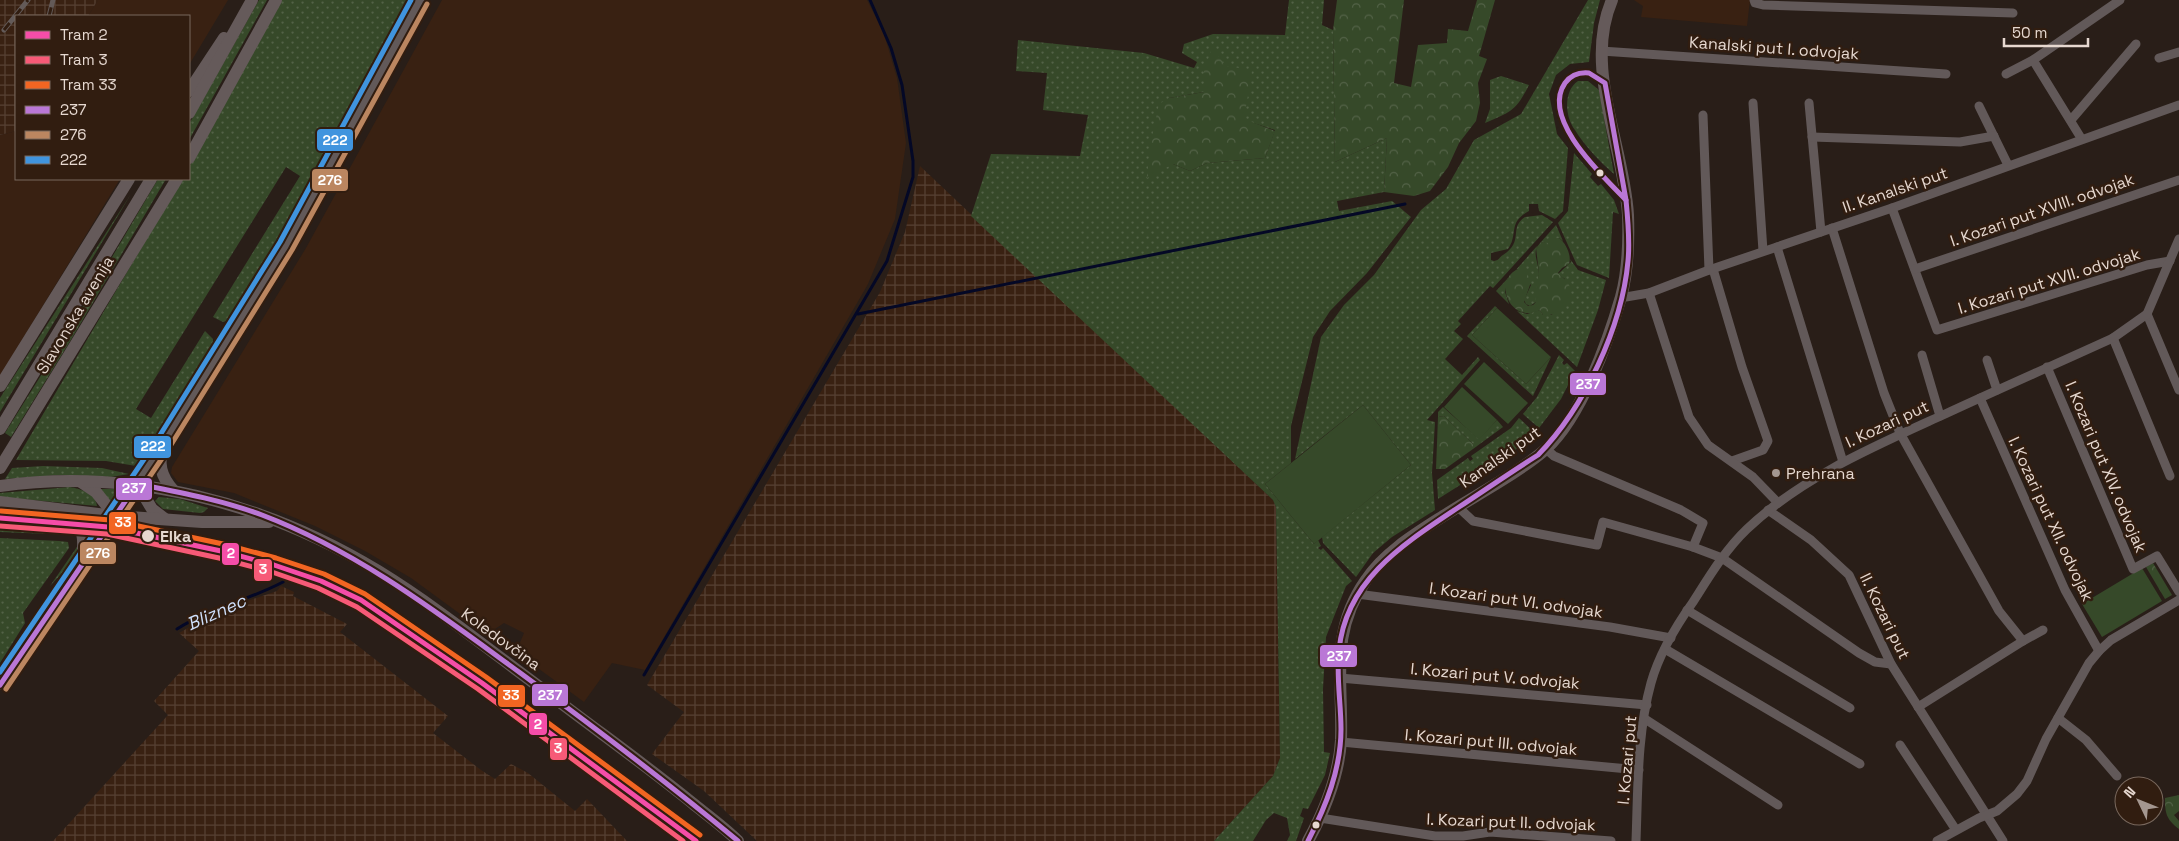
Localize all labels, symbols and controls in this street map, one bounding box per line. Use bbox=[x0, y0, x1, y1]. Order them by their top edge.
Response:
legend bbox=[15, 15, 190, 180]
scale bar bbox=[2004, 15, 2088, 47]
text: 50 m bbox=[2012, 23, 2047, 42]
text: Tram 2 bbox=[60, 25, 108, 44]
street label: Kanalski put I. odvojak bbox=[1688, 32, 1860, 64]
text: Tram 3 bbox=[60, 50, 108, 69]
text: Tram 33 bbox=[60, 75, 117, 94]
text: 237 bbox=[60, 100, 87, 119]
text: 276 bbox=[60, 125, 86, 144]
line badge: 222 bbox=[316, 128, 354, 152]
text: 222 bbox=[323, 131, 347, 149]
text: 222 bbox=[60, 150, 87, 169]
street label: II. Kanalski put bbox=[1840, 162, 1950, 218]
line badge: 276 bbox=[311, 168, 349, 192]
unlabelled marker bbox=[1595, 168, 1605, 178]
street label: I. Kozari put XVIII. odvojak bbox=[1947, 168, 2137, 251]
text: 276 bbox=[318, 171, 343, 189]
street label: I. Kozari put XVII. odvojak bbox=[1955, 243, 2143, 319]
street label: Slavonska avenija bbox=[31, 252, 119, 378]
line badge: 237 bbox=[1569, 372, 1607, 396]
text: 237 bbox=[1576, 375, 1601, 393]
street label: I. Kozari put XIV. odvojak bbox=[2060, 378, 2152, 556]
street label: I. Kozari put bbox=[1842, 396, 1932, 452]
street label: Kanalski put bbox=[1455, 421, 1545, 493]
street label: I. Kozari put XII. odvojak bbox=[2004, 433, 2099, 605]
line badge: 222 bbox=[133, 435, 172, 459]
text: 222 bbox=[141, 437, 165, 455]
place label: Prehrana bbox=[1786, 463, 1855, 484]
marker: Prehrana bbox=[1770, 467, 1782, 479]
line badge: 237 bbox=[115, 477, 153, 501]
text: 237 bbox=[122, 479, 147, 497]
line badge: 33 bbox=[108, 511, 137, 535]
text: 33 bbox=[114, 513, 132, 531]
place label: Elka bbox=[160, 526, 191, 547]
marker: Elka bbox=[140, 528, 156, 544]
line badge: 276 bbox=[79, 541, 117, 565]
line badge: 2 bbox=[221, 542, 240, 566]
text: 276 bbox=[86, 544, 111, 562]
text: 2 bbox=[227, 544, 235, 562]
line badge: 3 bbox=[253, 558, 273, 582]
text: 3 bbox=[259, 560, 267, 578]
street label: II. Kozari put bbox=[1855, 569, 1915, 663]
street label: I. Kozari put VI. odvojak bbox=[1428, 577, 1605, 623]
water label: Bliznec bbox=[183, 588, 250, 635]
street label: Koledovčina bbox=[457, 603, 545, 675]
line badge: 237 bbox=[1319, 644, 1358, 668]
text: 237 bbox=[1327, 647, 1352, 665]
street label: I. Kozari put V. odvojak bbox=[1409, 658, 1581, 694]
line badge: 237 bbox=[531, 683, 569, 707]
line badge: 33 bbox=[497, 684, 526, 708]
text: 33 bbox=[502, 686, 520, 704]
text: 237 bbox=[538, 686, 563, 704]
line badge: 2 bbox=[528, 712, 548, 736]
street label: I. Kozari put bbox=[1613, 714, 1641, 806]
text: 2 bbox=[534, 715, 542, 733]
street label: I. Kozari put III. odvojak bbox=[1404, 724, 1579, 760]
line badge: 3 bbox=[549, 737, 568, 761]
text: 3 bbox=[554, 739, 562, 757]
north arrow bbox=[2114, 776, 2164, 826]
text: N bbox=[2120, 783, 2139, 802]
street label: I. Kozari put II. odvojak bbox=[1426, 809, 1596, 835]
unlabelled marker bbox=[1311, 820, 1321, 830]

